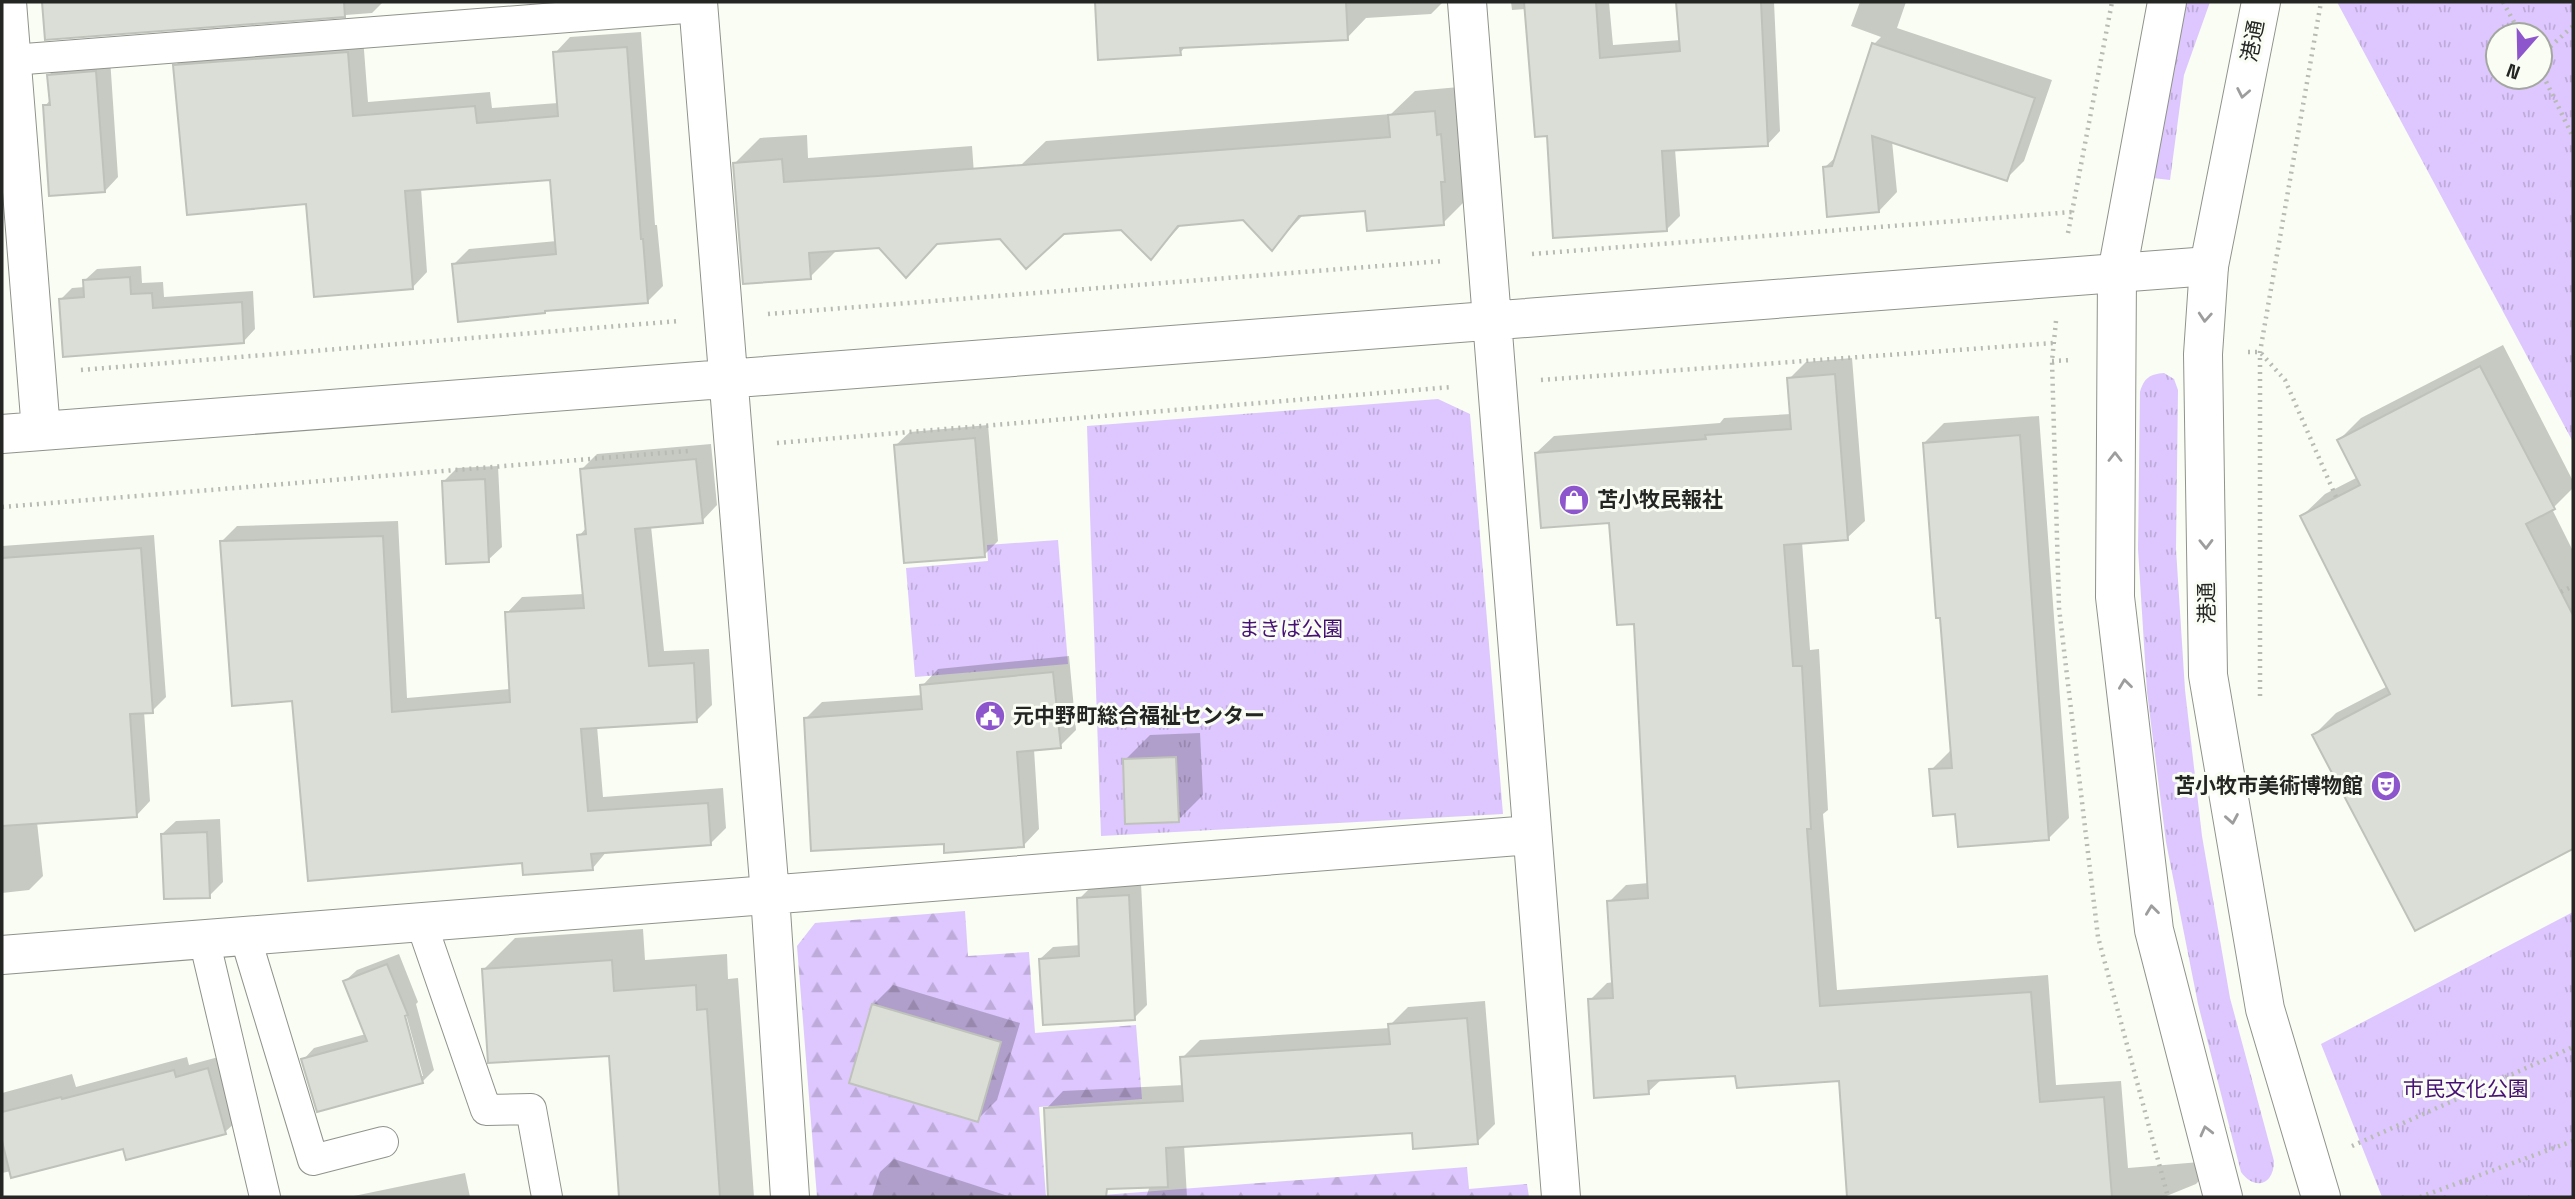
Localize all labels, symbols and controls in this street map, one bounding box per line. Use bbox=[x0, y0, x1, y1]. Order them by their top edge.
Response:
street label: 港通 bbox=[2235, 18, 2270, 64]
north arrow bbox=[2484, 21, 2554, 91]
text: N bbox=[2503, 58, 2524, 85]
one-way arrow bbox=[2236, 87, 2251, 99]
one-way arrow bbox=[2198, 312, 2213, 323]
one-way arrow bbox=[2107, 452, 2123, 462]
shop icon: 苫小牧民報社 bbox=[1557, 483, 1591, 517]
place label: 苫小牧民報社 bbox=[1597, 486, 1723, 513]
one-way arrow bbox=[2198, 539, 2214, 550]
street label: 港通 bbox=[2193, 582, 2220, 624]
park label: まきば公園 bbox=[1239, 615, 1344, 642]
one-way arrow bbox=[2118, 678, 2133, 690]
public building icon: 元中野町総合福祉センター bbox=[973, 699, 1007, 733]
place label: 元中野町総合福祉センター bbox=[1013, 702, 1265, 729]
theatre icon: 苫小牧市美術博物館 bbox=[2369, 769, 2403, 803]
place label: 苫小牧市美術博物館 bbox=[2174, 772, 2363, 799]
one-way arrow bbox=[2224, 813, 2239, 825]
one-way arrow bbox=[2144, 904, 2159, 916]
park label: 市民文化公園 bbox=[2403, 1075, 2529, 1102]
one-way arrow bbox=[2200, 1125, 2214, 1137]

